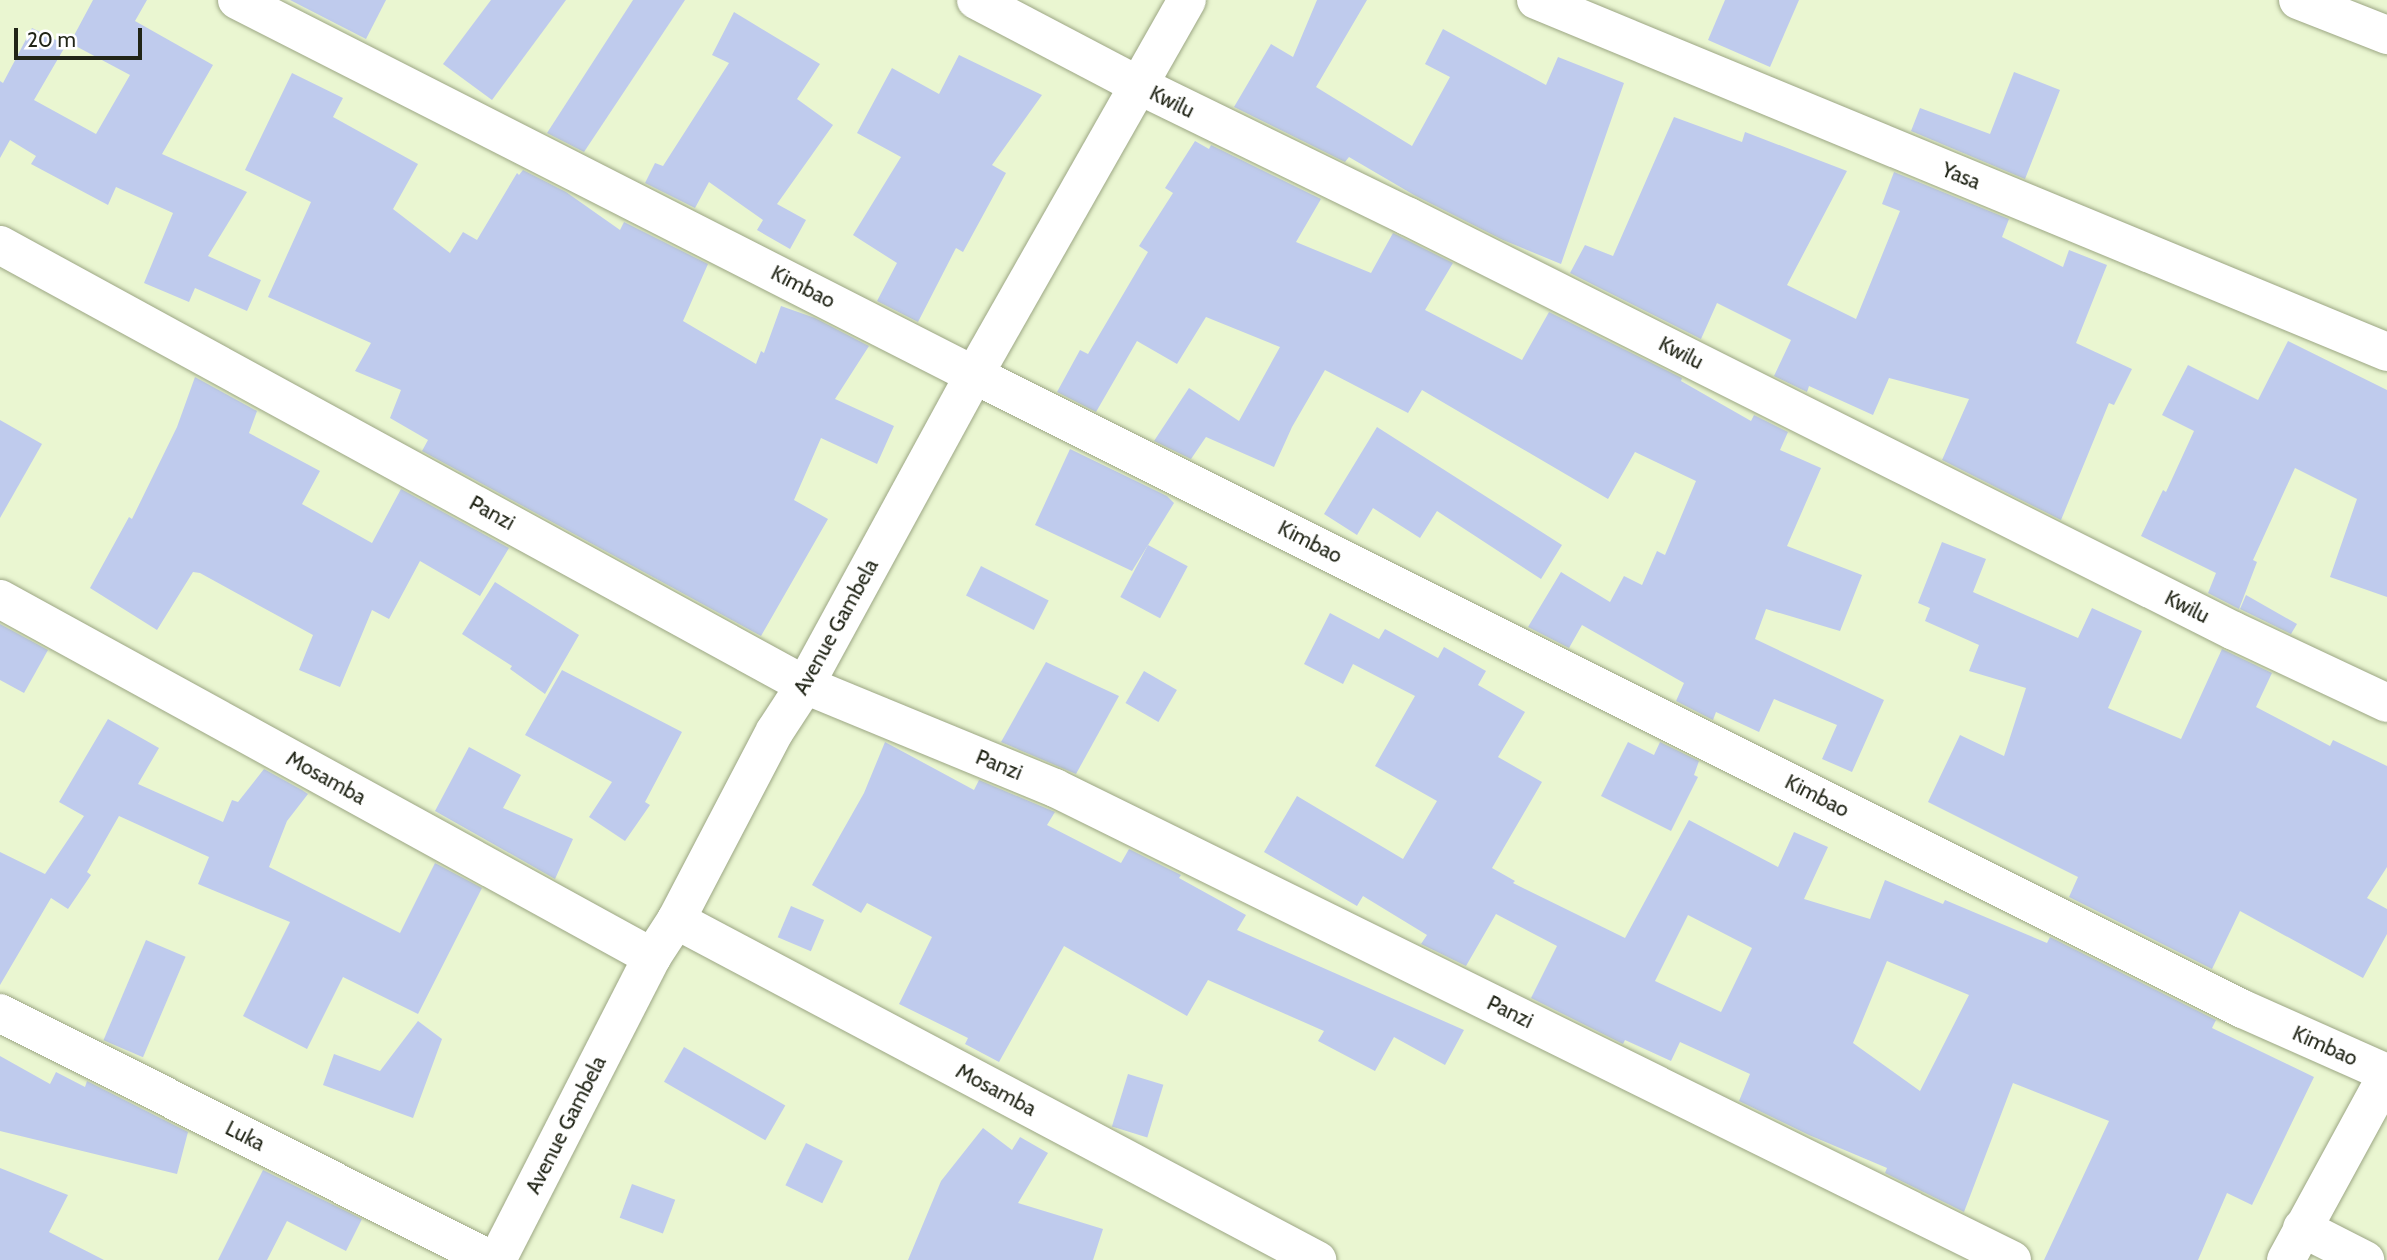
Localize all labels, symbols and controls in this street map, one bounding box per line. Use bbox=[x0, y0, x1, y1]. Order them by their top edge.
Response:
scale bar bbox=[18, 14, 145, 58]
text: 20 m bbox=[27, 27, 76, 52]
street label: Kwilu bbox=[1146, 80, 1198, 124]
street label: Yasa bbox=[1938, 157, 1984, 195]
street label: Kimbao bbox=[767, 260, 839, 314]
street label: Kwilu bbox=[1655, 331, 1707, 375]
street label: Panzi bbox=[465, 490, 519, 536]
street label: Kimbao bbox=[1274, 515, 1346, 569]
street label: Avenue Gambela bbox=[788, 555, 884, 699]
street label: Kwilu bbox=[2161, 585, 2213, 629]
street label: Panzi bbox=[972, 744, 1026, 786]
street label: Mosamba bbox=[282, 746, 370, 810]
street label: Kimbao bbox=[1781, 769, 1853, 823]
street label: Panzi bbox=[1483, 990, 1537, 1034]
street label: Kimbao bbox=[2289, 1021, 2361, 1071]
street label: Avenue Gambela bbox=[520, 1052, 612, 1198]
street label: Mosamba bbox=[952, 1058, 1040, 1122]
street label: Luka bbox=[221, 1116, 269, 1156]

